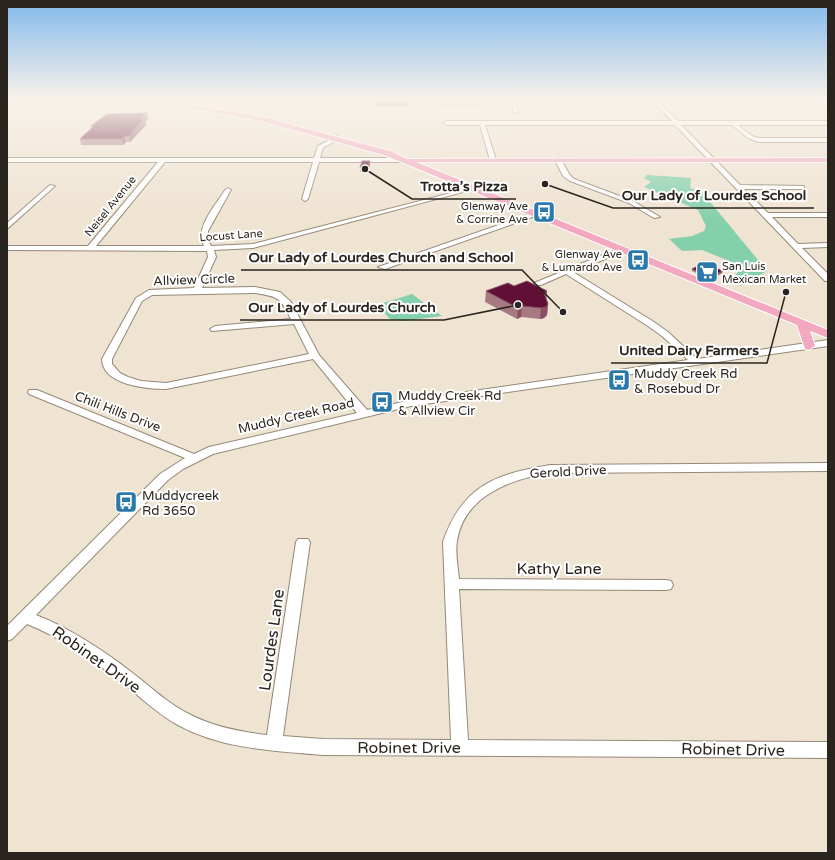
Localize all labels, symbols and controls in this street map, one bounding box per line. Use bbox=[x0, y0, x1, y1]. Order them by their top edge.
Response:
street label: Neisel Avenue bbox=[82, 173, 139, 239]
callout: Trotta’s Pizza bbox=[412, 173, 516, 199]
text: Trotta’s Pizza bbox=[419, 178, 508, 195]
callout: Our Lady of Lourdes School bbox=[613, 182, 814, 208]
text: Our Lady of Lourdes School bbox=[622, 187, 806, 204]
bus stop icon: Glenway Ave & Corrine Ave bbox=[531, 199, 557, 225]
place label: Glenway Ave & Corrine Ave bbox=[456, 200, 528, 226]
street label: Locust Lane bbox=[199, 227, 263, 244]
callout: Our Lady of Lourdes Church and School bbox=[241, 244, 522, 270]
bus stop icon: Glenway Ave & Lumardo Ave bbox=[625, 247, 651, 273]
place label: Glenway Ave & Lumardo Ave bbox=[541, 248, 622, 274]
text: Our Lady of Lourdes Church and School bbox=[248, 249, 514, 266]
supermarket icon: San Luis Mexican Market bbox=[694, 259, 720, 285]
place label: San Luis Mexican Market bbox=[722, 260, 806, 286]
street label: Allview Circle bbox=[153, 271, 235, 289]
callout: Our Lady of Lourdes Church bbox=[240, 294, 444, 320]
text: Our Lady of Lourdes Church bbox=[248, 299, 436, 316]
callout: United Dairy Farmers bbox=[611, 337, 767, 363]
text: United Dairy Farmers bbox=[619, 342, 759, 359]
place label: Muddy Creek Rd & Rosebud Dr bbox=[634, 366, 737, 397]
bus stop icon: Muddy Creek Rd & Rosebud Dr bbox=[606, 367, 632, 393]
street label: Chili Hills Drive bbox=[72, 388, 163, 436]
place label: Muddy Creek Rd & Allview Cir bbox=[398, 388, 501, 419]
bus stop icon: Muddy Creek Rd & Allview Cir bbox=[369, 389, 395, 415]
street label: Muddy Creek Road bbox=[237, 395, 356, 437]
street label: Gerold Drive bbox=[529, 462, 607, 482]
place label: Muddycreek Rd 3650 bbox=[142, 488, 219, 519]
bus stop icon: Muddycreek Rd 3650 bbox=[113, 489, 139, 515]
street label: Kathy Lane bbox=[517, 559, 602, 579]
street label: Lourdes Lane bbox=[255, 588, 289, 692]
street label: Robinet Drive bbox=[48, 622, 145, 698]
street label: Robinet Drive bbox=[357, 738, 461, 758]
street label: Robinet Drive bbox=[681, 739, 785, 761]

